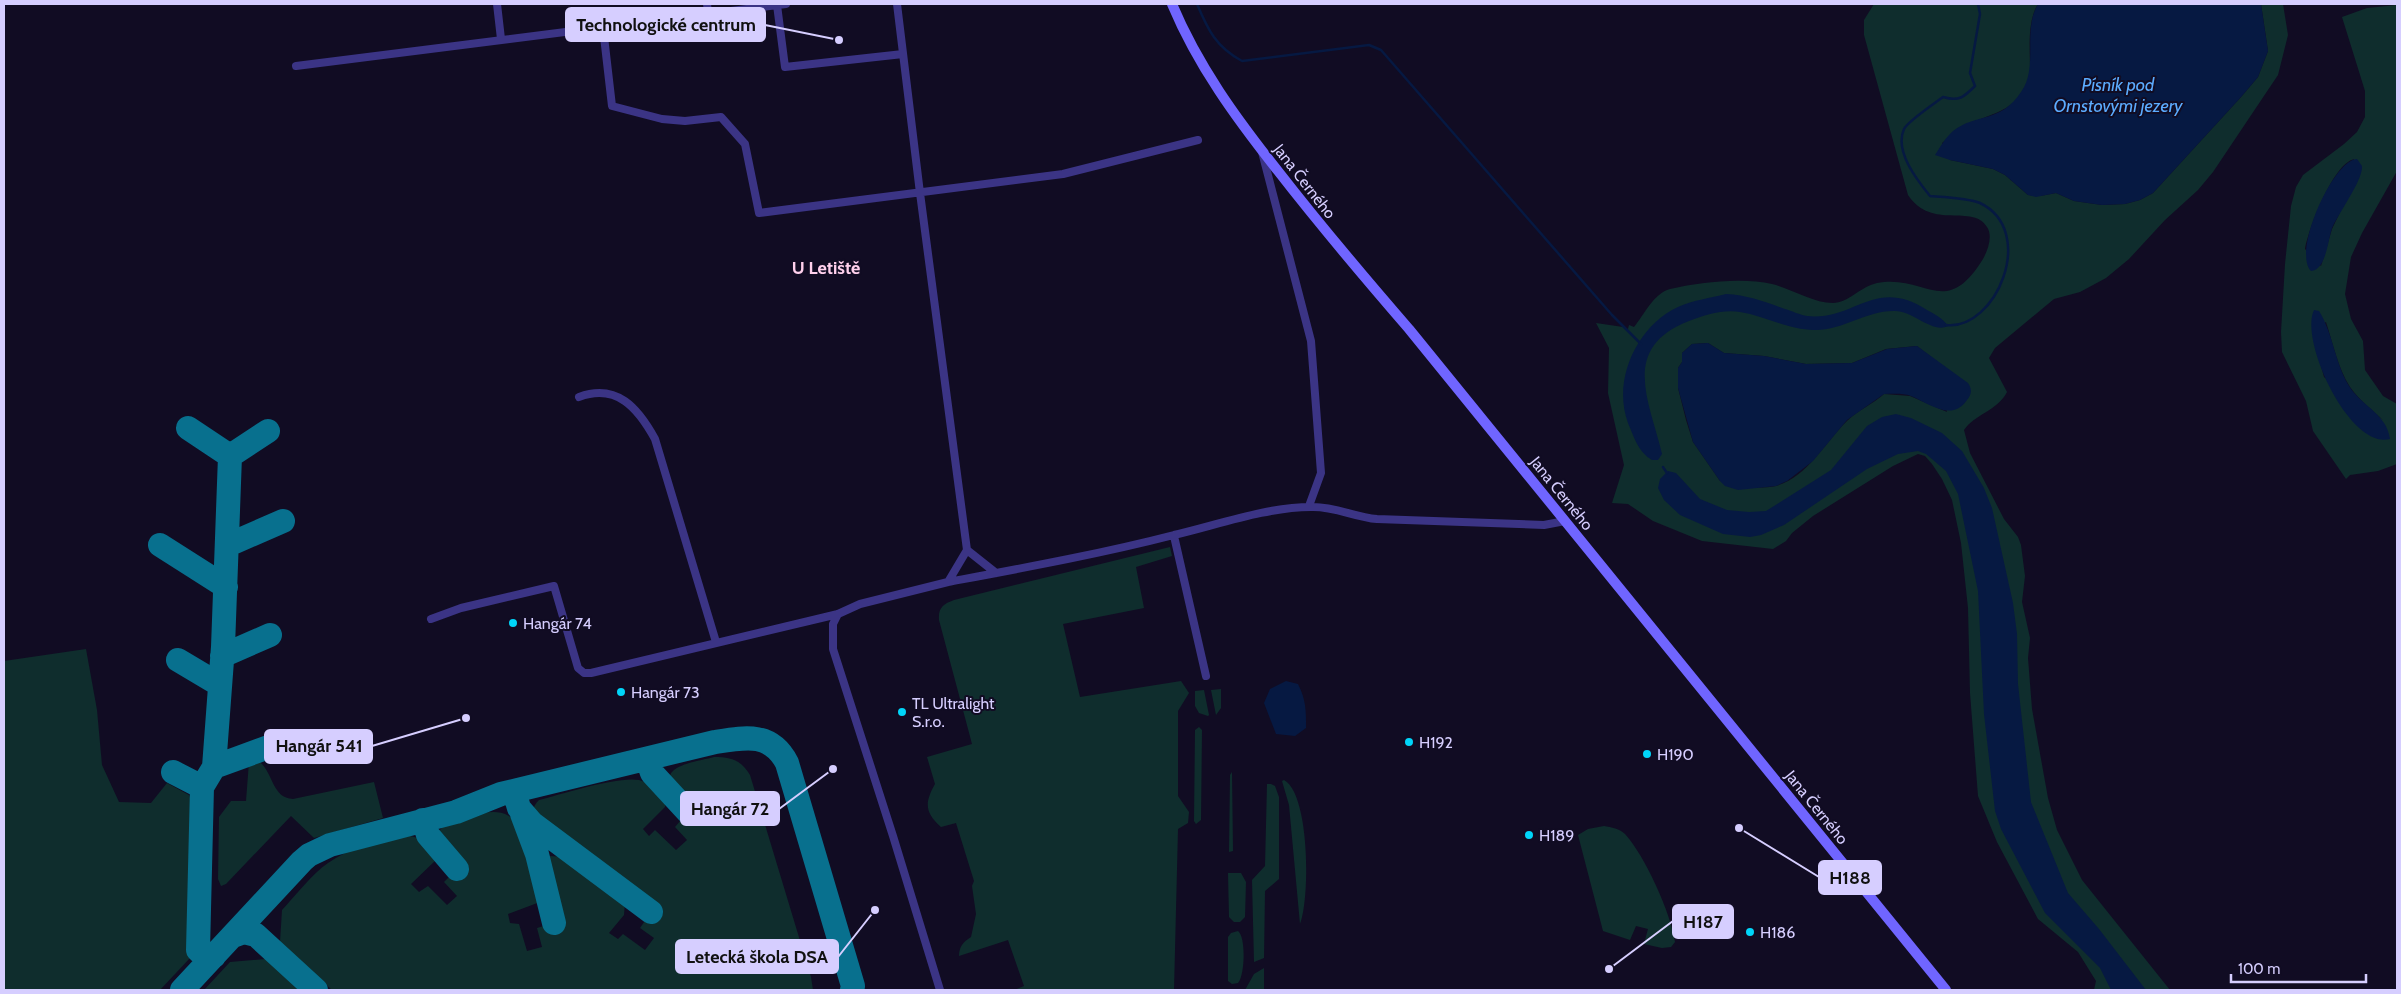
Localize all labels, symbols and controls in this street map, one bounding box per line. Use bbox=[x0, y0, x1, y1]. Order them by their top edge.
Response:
callout: Technologické centrum bbox=[566, 8, 765, 41]
text: Technologické centrum bbox=[576, 14, 756, 36]
water label: Písník pod Ornstovými jezery bbox=[2054, 74, 2183, 117]
street label: Jana Černého bbox=[1269, 139, 1340, 223]
district label: U Letiště bbox=[792, 257, 860, 279]
street label: Jana Černého bbox=[1525, 452, 1597, 534]
place label: Hangár 74 bbox=[523, 614, 592, 633]
marker: Hangár 74 bbox=[507, 617, 519, 629]
place label: Hangár 73 bbox=[631, 683, 700, 702]
marker: Hangár 73 bbox=[615, 686, 627, 698]
place label: TL Ultralight S.r.o. bbox=[912, 694, 995, 731]
marker: TL Ultralight S.r.o. bbox=[896, 706, 908, 718]
callout: Hangár 541 bbox=[265, 730, 372, 763]
place label: H192 bbox=[1419, 733, 1453, 752]
text: Hangár 541 bbox=[275, 735, 363, 757]
marker: H192 bbox=[1403, 736, 1415, 748]
place label: H190 bbox=[1657, 745, 1694, 764]
marker: H190 bbox=[1641, 748, 1653, 760]
street label: Jana Černého bbox=[1780, 766, 1852, 848]
callout: Hangár 72 bbox=[681, 792, 779, 825]
text: Hangár 72 bbox=[691, 798, 769, 820]
place label: H189 bbox=[1539, 826, 1574, 845]
marker: H189 bbox=[1523, 829, 1535, 841]
callout: H188 bbox=[1819, 861, 1881, 894]
text: H188 bbox=[1829, 867, 1871, 889]
callout: H187 bbox=[1673, 905, 1733, 938]
text: H187 bbox=[1683, 911, 1724, 933]
place label: H186 bbox=[1760, 923, 1795, 942]
marker: H186 bbox=[1744, 926, 1756, 938]
callout: Letecká škola DSA bbox=[676, 940, 838, 973]
text: Letecká škola DSA bbox=[686, 946, 829, 968]
scale bar bbox=[2231, 952, 2366, 984]
text: 100 m bbox=[2238, 960, 2280, 978]

